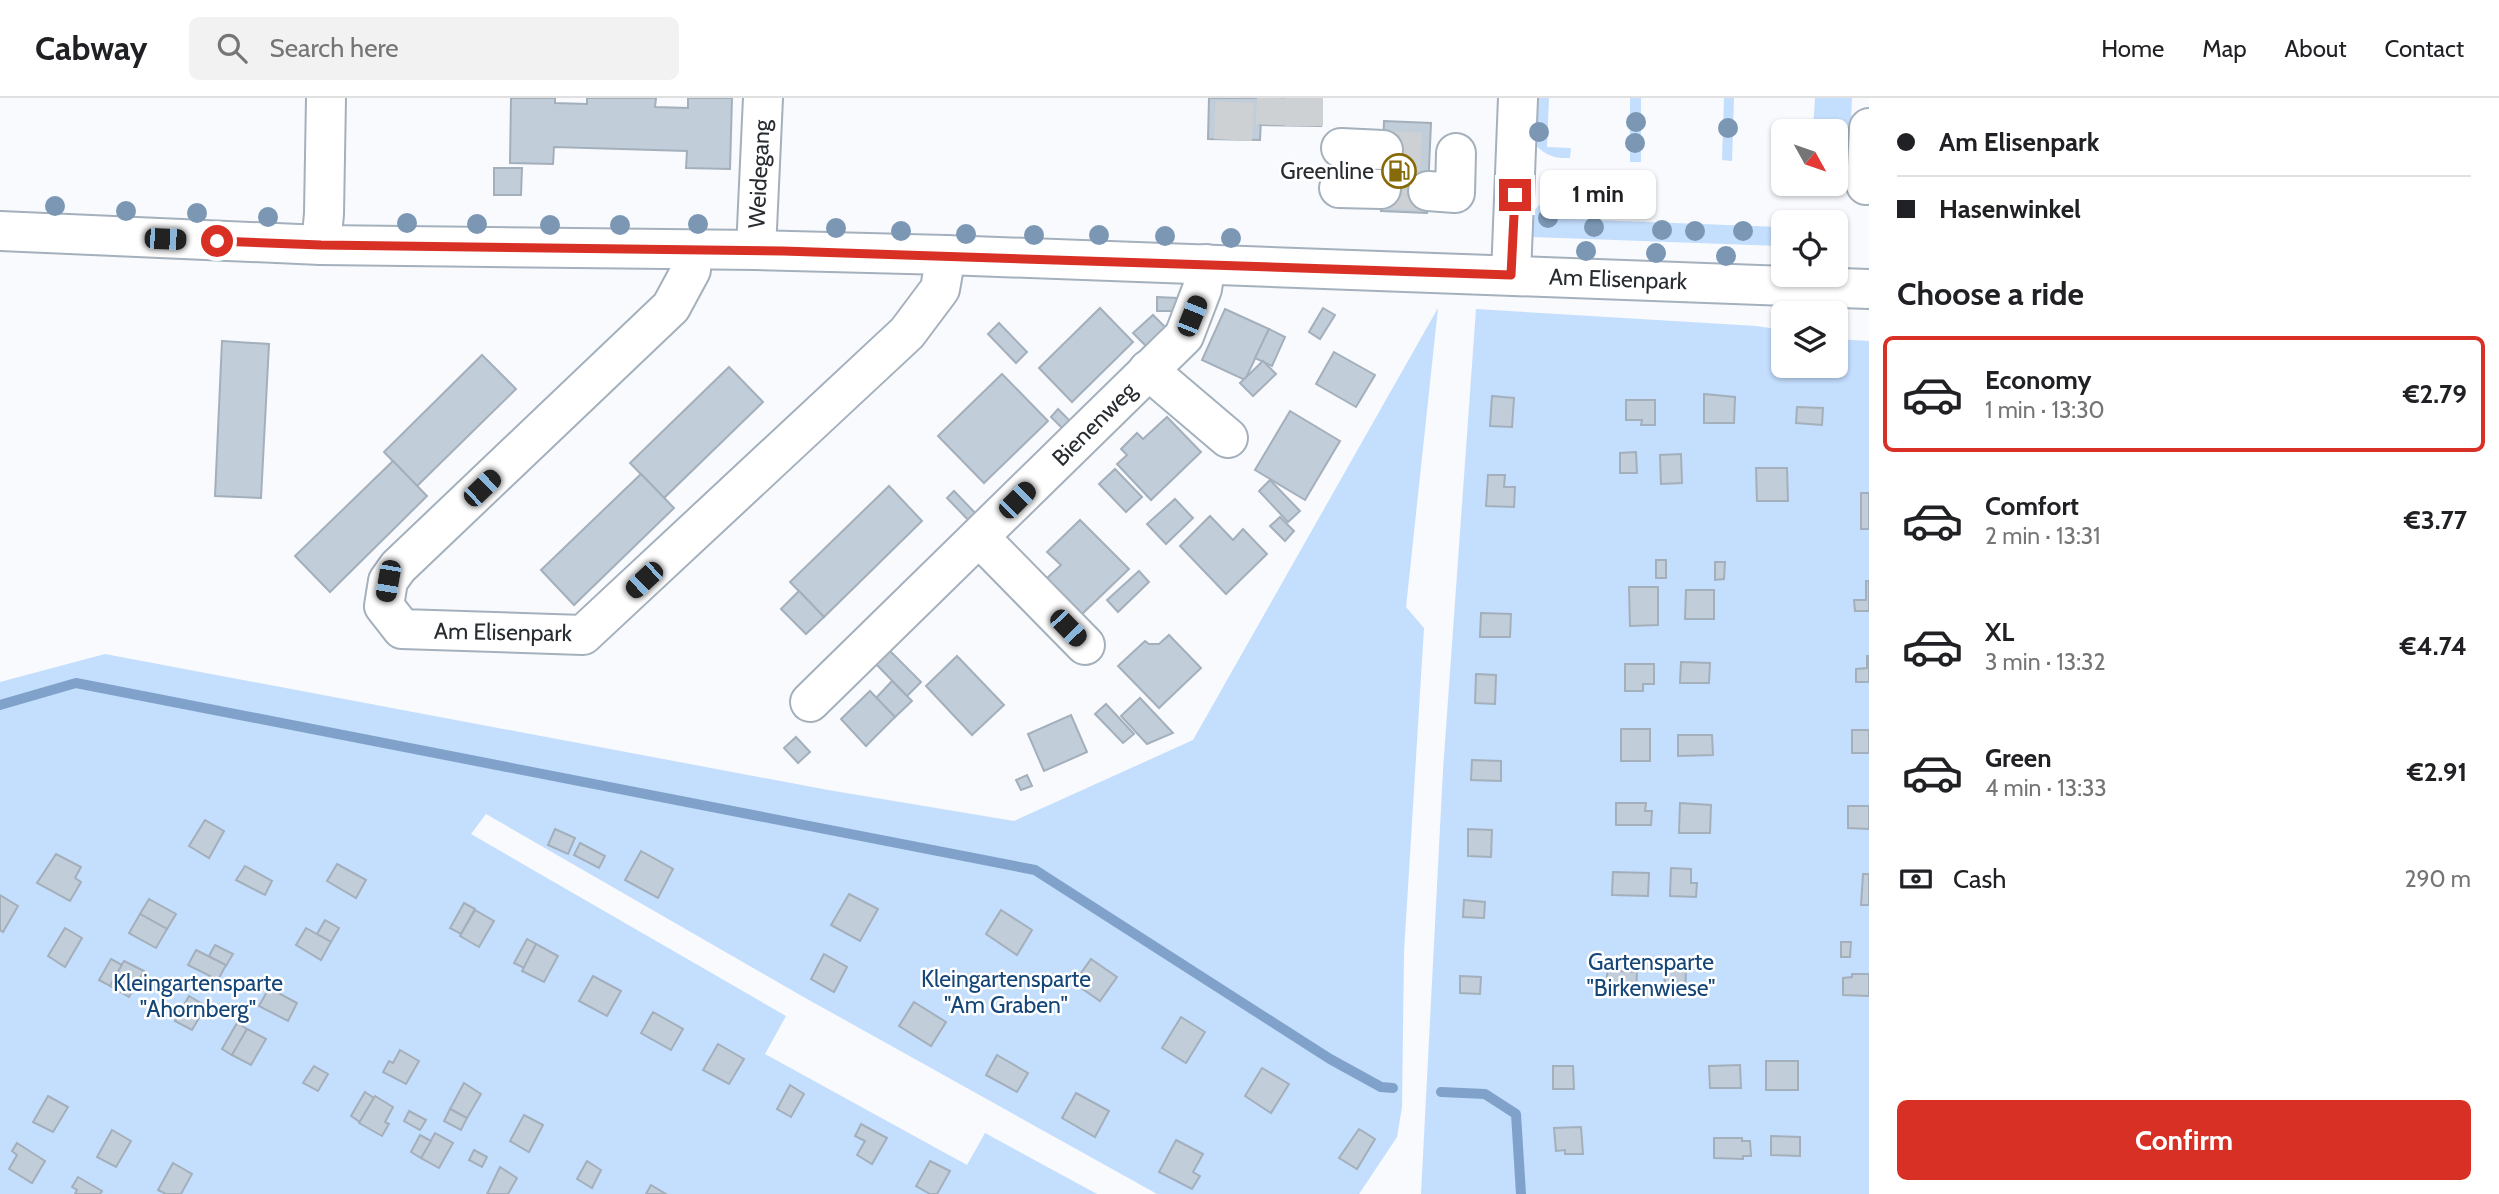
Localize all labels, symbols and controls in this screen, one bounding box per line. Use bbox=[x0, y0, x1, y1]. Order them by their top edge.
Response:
search box bbox=[189, 17, 679, 80]
text: Cabway bbox=[35, 28, 147, 68]
icon: search bbox=[213, 29, 251, 67]
text: Search here bbox=[269, 32, 399, 64]
text: Home bbox=[2101, 34, 2164, 63]
text: Map bbox=[2202, 34, 2247, 63]
text: About bbox=[2285, 34, 2347, 63]
text: Contact bbox=[2385, 34, 2464, 63]
street label: Weidegang bbox=[742, 118, 776, 229]
north arrow bbox=[1771, 119, 1848, 196]
map controls bbox=[1771, 119, 1848, 378]
text: Am Elisenpark bbox=[1939, 126, 2099, 158]
fuel station icon: Greenline bbox=[1380, 152, 1418, 190]
place label: Greenline bbox=[1280, 157, 1374, 185]
callout: 1 min bbox=[1540, 170, 1655, 220]
route end bbox=[1499, 179, 1531, 211]
text: 1 min bbox=[1572, 180, 1624, 208]
text: Hasenwinkel bbox=[1939, 193, 2081, 225]
button: locate bbox=[1771, 210, 1848, 287]
route start bbox=[201, 225, 233, 257]
car bbox=[144, 228, 187, 250]
street label: Am Elisenpark bbox=[1548, 263, 1688, 295]
text: Choose a ride bbox=[1897, 274, 2084, 313]
car bbox=[1175, 293, 1210, 339]
button: layers bbox=[1771, 301, 1848, 378]
icon: car bbox=[1901, 363, 1964, 426]
text: Economy bbox=[1985, 364, 2091, 396]
street label: Bienenweg bbox=[1046, 376, 1142, 472]
text: €2.79 bbox=[2403, 378, 2467, 410]
text: 1 min · 13:30 bbox=[1985, 396, 2105, 424]
car bbox=[460, 466, 505, 510]
car bbox=[995, 478, 1040, 522]
icon: car bbox=[1901, 489, 1964, 552]
text: Comfort bbox=[1985, 490, 2079, 522]
text: €3.77 bbox=[2404, 504, 2467, 536]
text: 2 min · 13:31 bbox=[1985, 522, 2101, 550]
car bbox=[375, 558, 402, 604]
car bbox=[622, 558, 667, 602]
car bbox=[1046, 606, 1091, 650]
icon: car bbox=[1901, 615, 1964, 678]
text: XL bbox=[1985, 616, 2014, 648]
street label: Am Elisenpark bbox=[434, 617, 573, 647]
text: €4.74 bbox=[2400, 630, 2467, 662]
text: 3 min · 13:32 bbox=[1985, 648, 2106, 676]
icon: car bbox=[1901, 741, 1964, 804]
text: Green bbox=[1985, 742, 2052, 774]
text: €2.91 bbox=[2407, 756, 2467, 788]
text: 4 min · 13:33 bbox=[1985, 774, 2107, 802]
icon: cash bbox=[1897, 860, 1935, 898]
text: Cash bbox=[1953, 863, 2006, 895]
text: 290 m bbox=[2404, 865, 2471, 893]
park label: Gartensparte "Birkenwiese" bbox=[1586, 948, 1716, 1002]
park label: Kleingartensparte "Am Graben" bbox=[921, 965, 1091, 1019]
park label: Kleingartensparte "Ahornberg" bbox=[113, 969, 283, 1023]
button: Confirm bbox=[1897, 1100, 2471, 1180]

